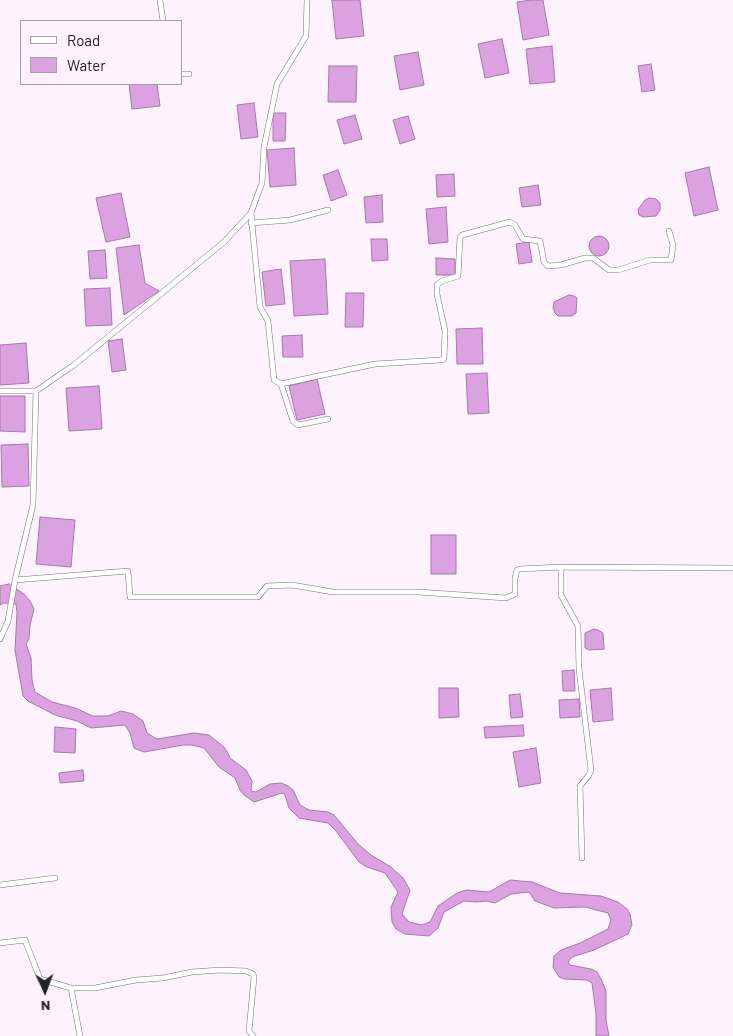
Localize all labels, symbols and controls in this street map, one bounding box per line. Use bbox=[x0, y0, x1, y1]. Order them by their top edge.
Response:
legend bbox=[20, 20, 182, 85]
text: Road bbox=[67, 31, 100, 49]
text: Water bbox=[67, 56, 106, 74]
north arrow bbox=[20, 966, 70, 1016]
text: N bbox=[41, 998, 50, 1015]

